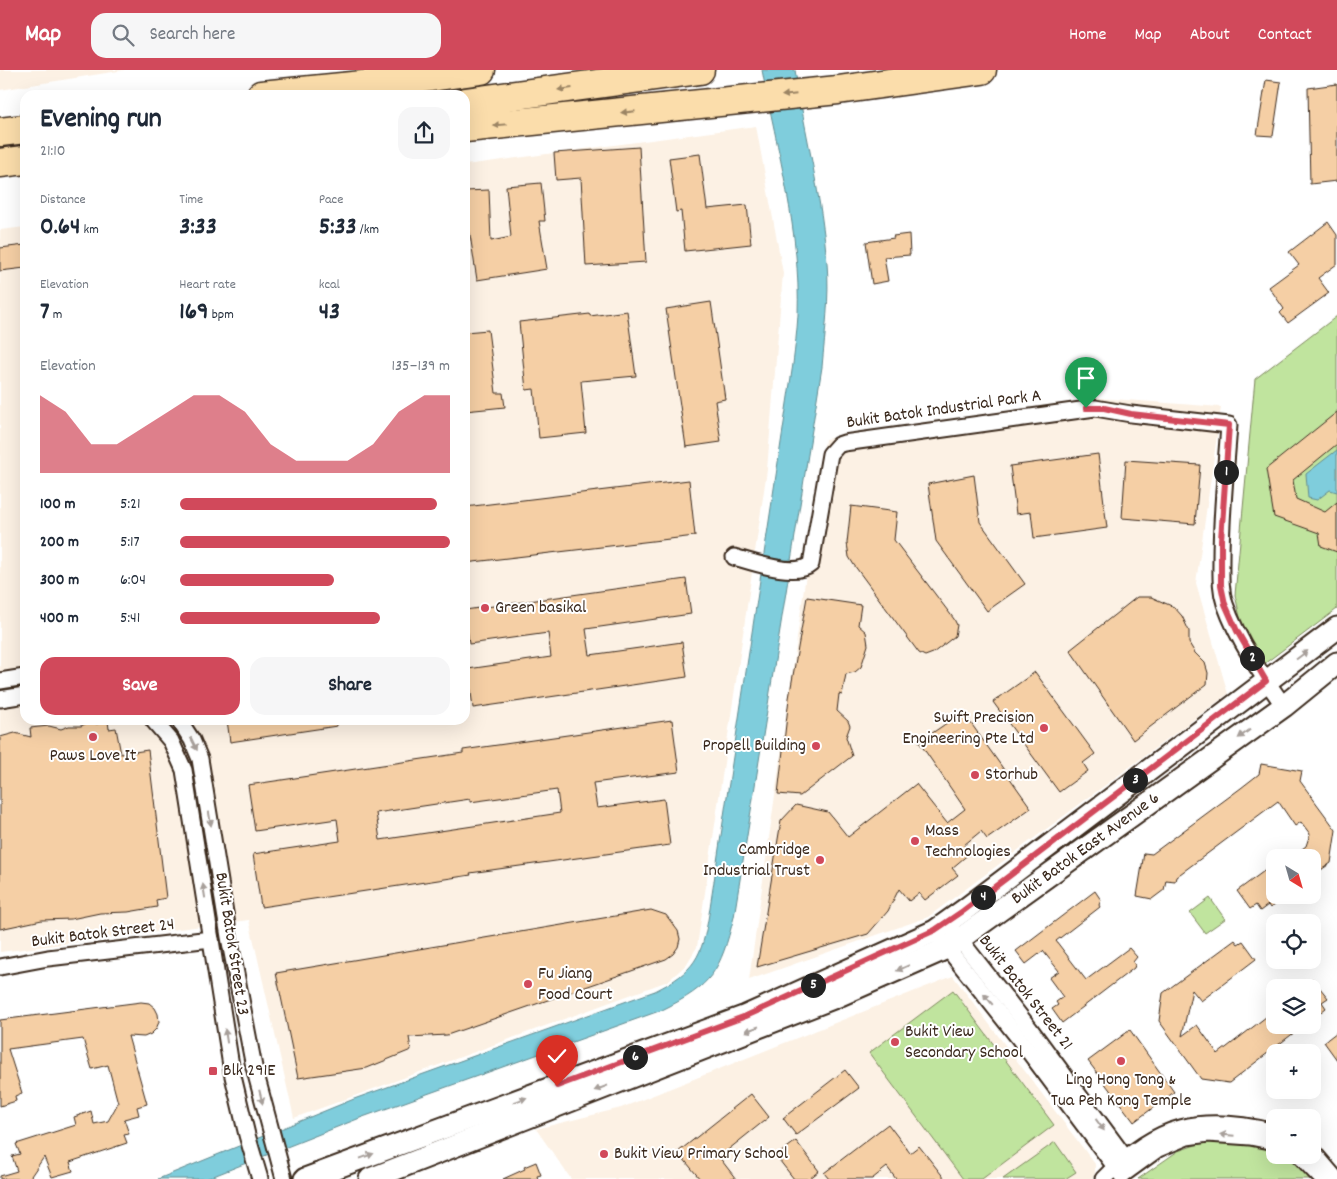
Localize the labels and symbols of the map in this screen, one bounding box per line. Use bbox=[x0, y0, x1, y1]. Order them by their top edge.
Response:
one-way arrow bbox=[557, 85, 573, 93]
one-way arrow bbox=[781, 91, 797, 99]
one-way arrow bbox=[619, 108, 635, 116]
one-way arrow bbox=[492, 122, 508, 130]
pin bbox=[1065, 357, 1107, 408]
street label: Bukit Batok Industrial Park A bbox=[845, 384, 1043, 436]
pin: 1 bbox=[1214, 460, 1238, 484]
place label: Green basikal bbox=[495, 596, 587, 621]
marker: Green basikal bbox=[479, 602, 491, 614]
pin: 2 bbox=[1240, 646, 1264, 670]
one-way arrow bbox=[1295, 649, 1308, 660]
place label: Swift Precision Engineering Pte Ltd bbox=[903, 706, 1034, 752]
marker: Swift Precision Engineering Pte Ltd bbox=[1038, 722, 1050, 734]
one-way arrow bbox=[1238, 729, 1251, 740]
marker: Paws Love It bbox=[87, 731, 99, 743]
place label: Propell Building bbox=[702, 734, 806, 759]
one-way arrow bbox=[190, 737, 198, 751]
marker: Propell Building bbox=[810, 740, 822, 752]
place label: Paws Love It bbox=[49, 744, 137, 769]
place label: Storhub bbox=[985, 763, 1038, 788]
pin: 3 bbox=[1122, 768, 1148, 792]
marker: Storhub bbox=[969, 769, 981, 781]
street label: Bukit Batok East Avenue 6 bbox=[1007, 787, 1165, 911]
one-way arrow bbox=[207, 811, 215, 827]
place label: Mass Technologies bbox=[925, 819, 1011, 865]
marker: Mass Technologies bbox=[909, 835, 921, 847]
place label: Cambridge Industrial Trust bbox=[703, 838, 810, 884]
north arrow bbox=[1266, 849, 1321, 904]
marker: Cambridge Industrial Trust bbox=[814, 854, 826, 866]
street label: Bukit Batok Street 23 bbox=[207, 871, 255, 1017]
one-way arrow bbox=[199, 883, 207, 899]
pin: 4 bbox=[970, 884, 996, 910]
street label: Bukit Batok Street 24 bbox=[30, 913, 176, 955]
street label: Bukit Batok Street 21 bbox=[972, 930, 1078, 1056]
place label: Fu Jiang Food Court bbox=[538, 962, 613, 1008]
one-way arrow bbox=[896, 964, 910, 972]
pin: 5 bbox=[800, 972, 826, 998]
marker: Fu Jiang Food Court bbox=[522, 978, 534, 990]
one-way arrow bbox=[982, 993, 993, 1006]
place label: Bukit View Secondary School bbox=[905, 1020, 1024, 1066]
one-way arrow bbox=[744, 1025, 759, 1033]
one-way arrow bbox=[222, 1028, 230, 1044]
pin bbox=[536, 1035, 578, 1086]
marker: Bukit View Secondary School bbox=[889, 1036, 901, 1048]
pin: 6 bbox=[622, 1044, 648, 1070]
marker: Ling Hong Tong & Tua Peh Kong Temple bbox=[1115, 1055, 1127, 1067]
place label: Blk 291E bbox=[223, 1059, 276, 1084]
marker: Blk 291E bbox=[207, 1065, 219, 1077]
place label: Ling Hong Tong & Tua Peh Kong Temple bbox=[1051, 1068, 1191, 1114]
one-way arrow bbox=[593, 1085, 608, 1092]
one-way arrow bbox=[258, 1089, 266, 1104]
one-way arrow bbox=[513, 1095, 527, 1103]
one-way arrow bbox=[1095, 1118, 1105, 1131]
one-way arrow bbox=[1219, 1131, 1235, 1139]
place label: Bukit View Primary School bbox=[614, 1142, 789, 1167]
marker: Bukit View Primary School bbox=[598, 1148, 610, 1160]
one-way arrow bbox=[360, 1152, 375, 1159]

